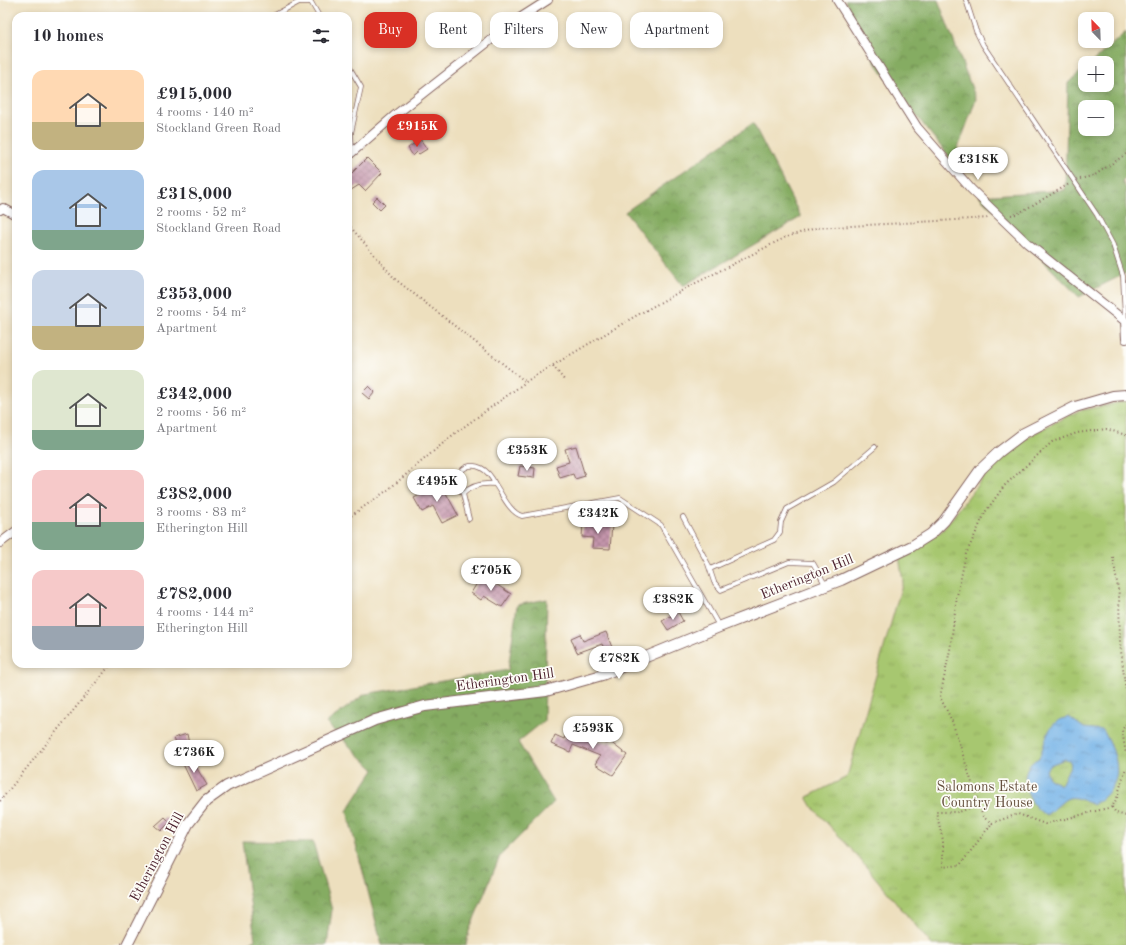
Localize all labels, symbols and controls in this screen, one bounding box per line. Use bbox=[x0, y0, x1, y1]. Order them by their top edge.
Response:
chip: Buy bbox=[364, 12, 417, 48]
chip: Rent bbox=[425, 12, 482, 48]
chip: Filters bbox=[490, 12, 558, 48]
chip: New bbox=[566, 12, 622, 48]
chip: Apartment bbox=[630, 12, 723, 48]
north arrow bbox=[1078, 12, 1114, 48]
map controls bbox=[1078, 12, 1114, 136]
icon: filters bbox=[310, 25, 332, 47]
text: 10 homes bbox=[32, 28, 104, 45]
button: + bbox=[1078, 56, 1114, 92]
icon: home bbox=[64, 86, 112, 134]
text: £915,000 bbox=[156, 86, 232, 103]
button: − bbox=[1078, 100, 1114, 136]
text: 4 rooms · 140 m² bbox=[156, 106, 254, 119]
pin: £915K bbox=[389, 114, 445, 148]
text: £915K bbox=[396, 120, 438, 133]
text: Stockland Green Road bbox=[156, 122, 281, 135]
pin: £318K bbox=[950, 147, 1006, 181]
text: £318K bbox=[957, 153, 999, 166]
icon: home bbox=[64, 186, 112, 234]
text: £318,000 bbox=[156, 186, 232, 203]
text: 2 rooms · 52 m² bbox=[156, 206, 246, 219]
text: Stockland Green Road bbox=[156, 222, 281, 235]
icon: home bbox=[64, 286, 112, 334]
text: £353,000 bbox=[156, 286, 232, 303]
text: 2 rooms · 54 m² bbox=[156, 306, 246, 319]
text: Apartment bbox=[156, 322, 217, 335]
icon: home bbox=[64, 386, 112, 434]
text: £342,000 bbox=[156, 386, 232, 403]
text: 2 rooms · 56 m² bbox=[156, 406, 246, 419]
text: Apartment bbox=[156, 422, 217, 435]
pin: £353K bbox=[499, 438, 555, 472]
text: £353K bbox=[506, 444, 548, 457]
pin: £495K bbox=[409, 469, 465, 503]
text: £495K bbox=[416, 475, 458, 488]
icon: home bbox=[64, 486, 112, 534]
text: £382,000 bbox=[156, 486, 232, 503]
pin: £342K bbox=[570, 501, 626, 535]
text: 3 rooms · 83 m² bbox=[156, 506, 246, 519]
text: £342K bbox=[577, 507, 619, 520]
text: Etherington Hill bbox=[156, 522, 248, 535]
street label: Etherington Hill bbox=[759, 552, 856, 602]
pin: £705K bbox=[463, 558, 519, 592]
text: £705K bbox=[470, 564, 512, 577]
icon: home bbox=[64, 586, 112, 634]
text: £782,000 bbox=[156, 586, 232, 603]
pin: £382K bbox=[645, 587, 701, 621]
text: £382K bbox=[652, 593, 694, 606]
text: 4 rooms · 144 m² bbox=[156, 606, 254, 619]
text: Etherington Hill bbox=[156, 622, 248, 635]
pin: £782K bbox=[591, 646, 647, 680]
text: £782K bbox=[598, 652, 640, 665]
street label: Etherington Hill bbox=[455, 666, 555, 694]
pin: £593K bbox=[565, 716, 621, 750]
text: £593K bbox=[572, 722, 614, 735]
pin: £736K bbox=[166, 740, 222, 774]
text: £736K bbox=[173, 746, 215, 759]
park label: Salomons Estate Country House bbox=[937, 780, 1037, 810]
street label: Etherington Hill bbox=[128, 810, 187, 904]

